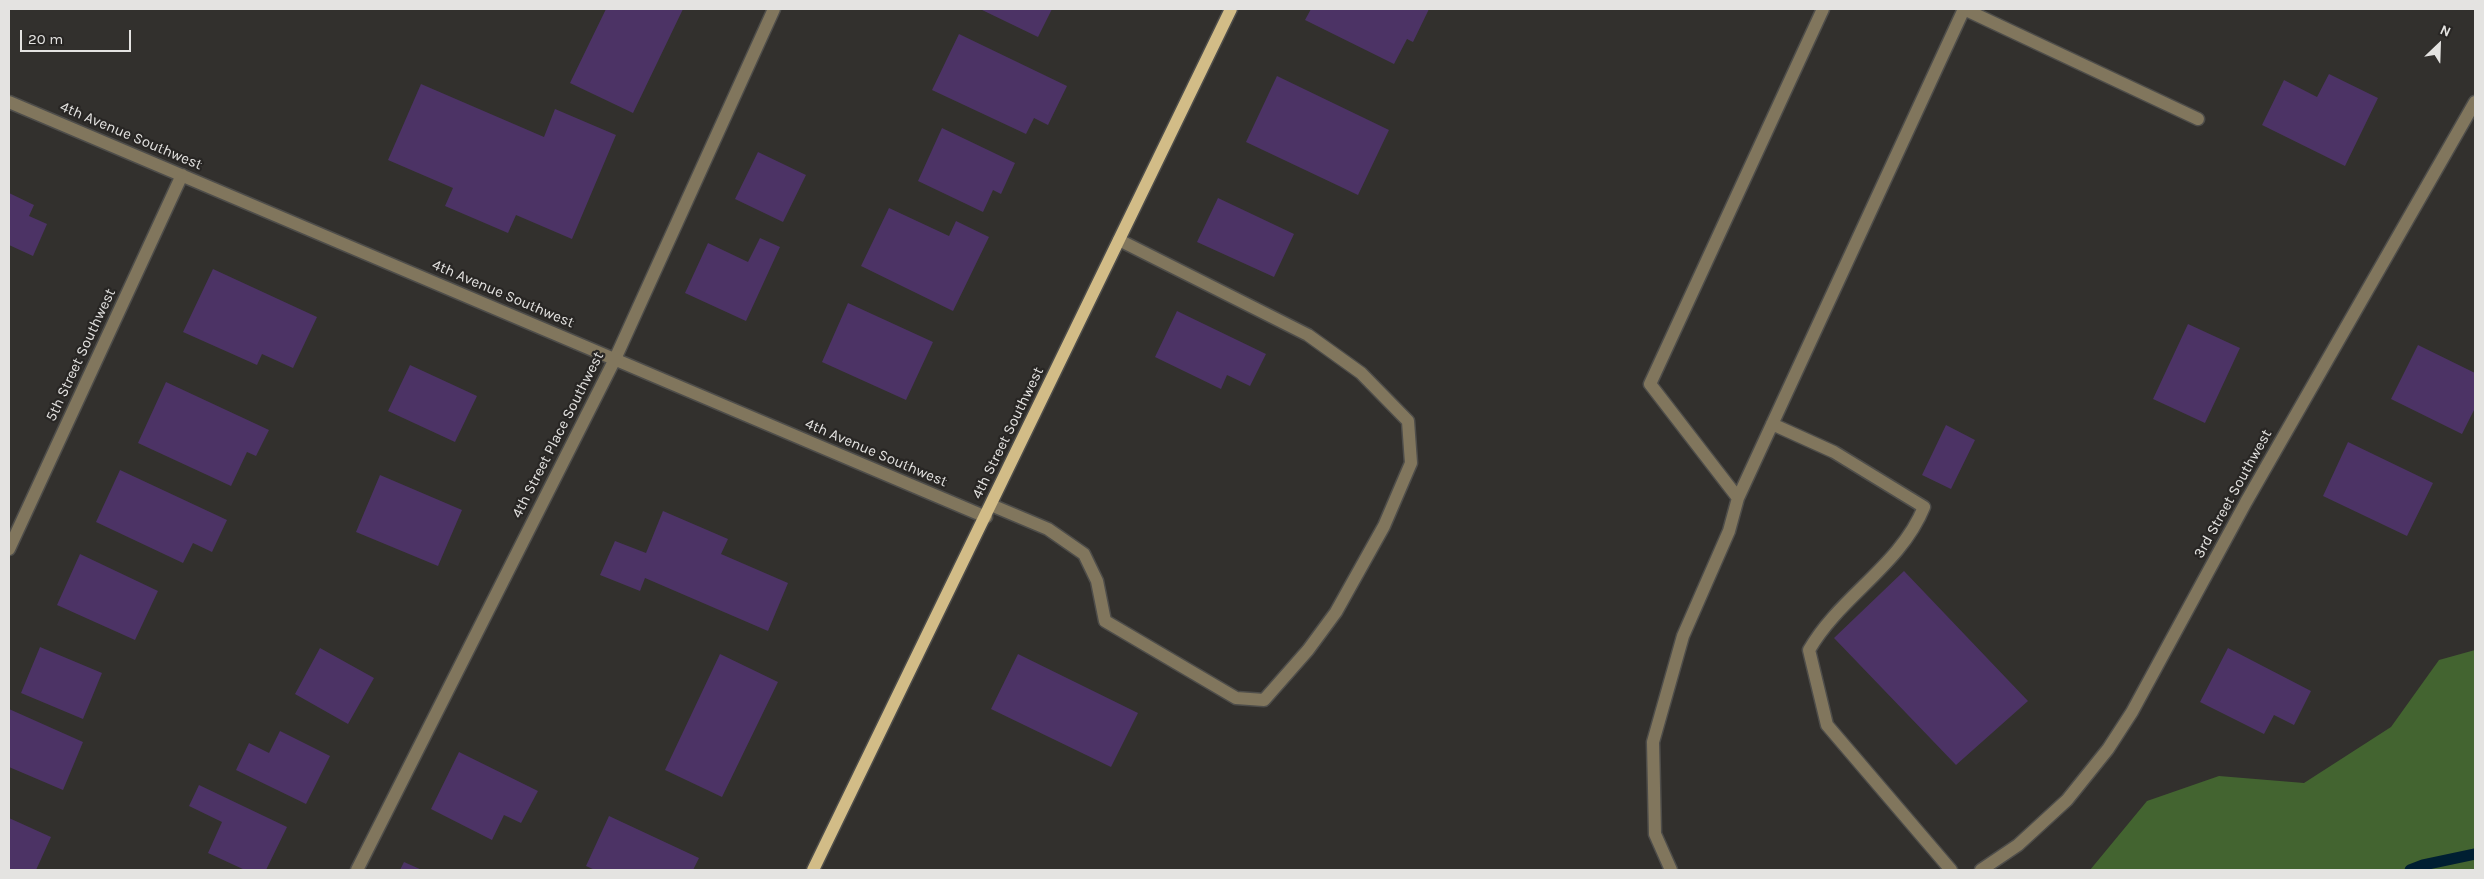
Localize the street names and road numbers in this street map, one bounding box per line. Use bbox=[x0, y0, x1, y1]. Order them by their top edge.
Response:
street label: 4th Avenue Southwest bbox=[57, 98, 205, 174]
street label: 4th Avenue Southwest bbox=[429, 256, 577, 332]
street label: 5th Street Southwest bbox=[42, 286, 120, 424]
street label: 4th Street Place Southwest bbox=[508, 349, 608, 521]
street label: 4th Street Southwest bbox=[968, 364, 1048, 502]
street label: 4th Avenue Southwest bbox=[802, 415, 950, 491]
street label: 3rd Street Southwest bbox=[2190, 426, 2276, 562]

